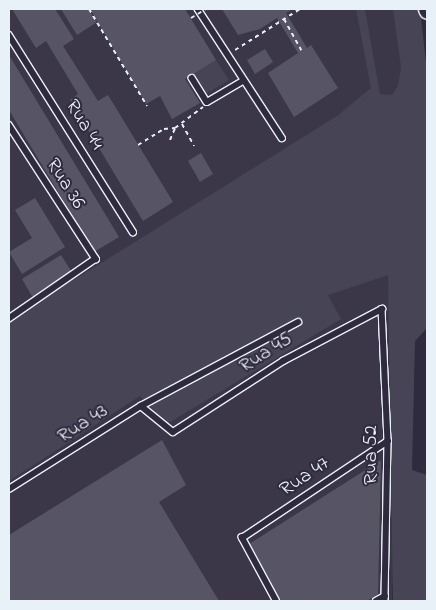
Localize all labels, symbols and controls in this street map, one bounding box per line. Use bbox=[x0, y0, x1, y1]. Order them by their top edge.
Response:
street label: Rua 44 bbox=[59, 95, 109, 155]
street label: Rua 36 bbox=[40, 154, 90, 214]
street label: Rua 45 bbox=[235, 327, 297, 379]
street label: Rua 43 bbox=[53, 399, 113, 449]
street label: Rua 52 bbox=[359, 425, 383, 485]
street label: Rua 47 bbox=[276, 452, 334, 502]

